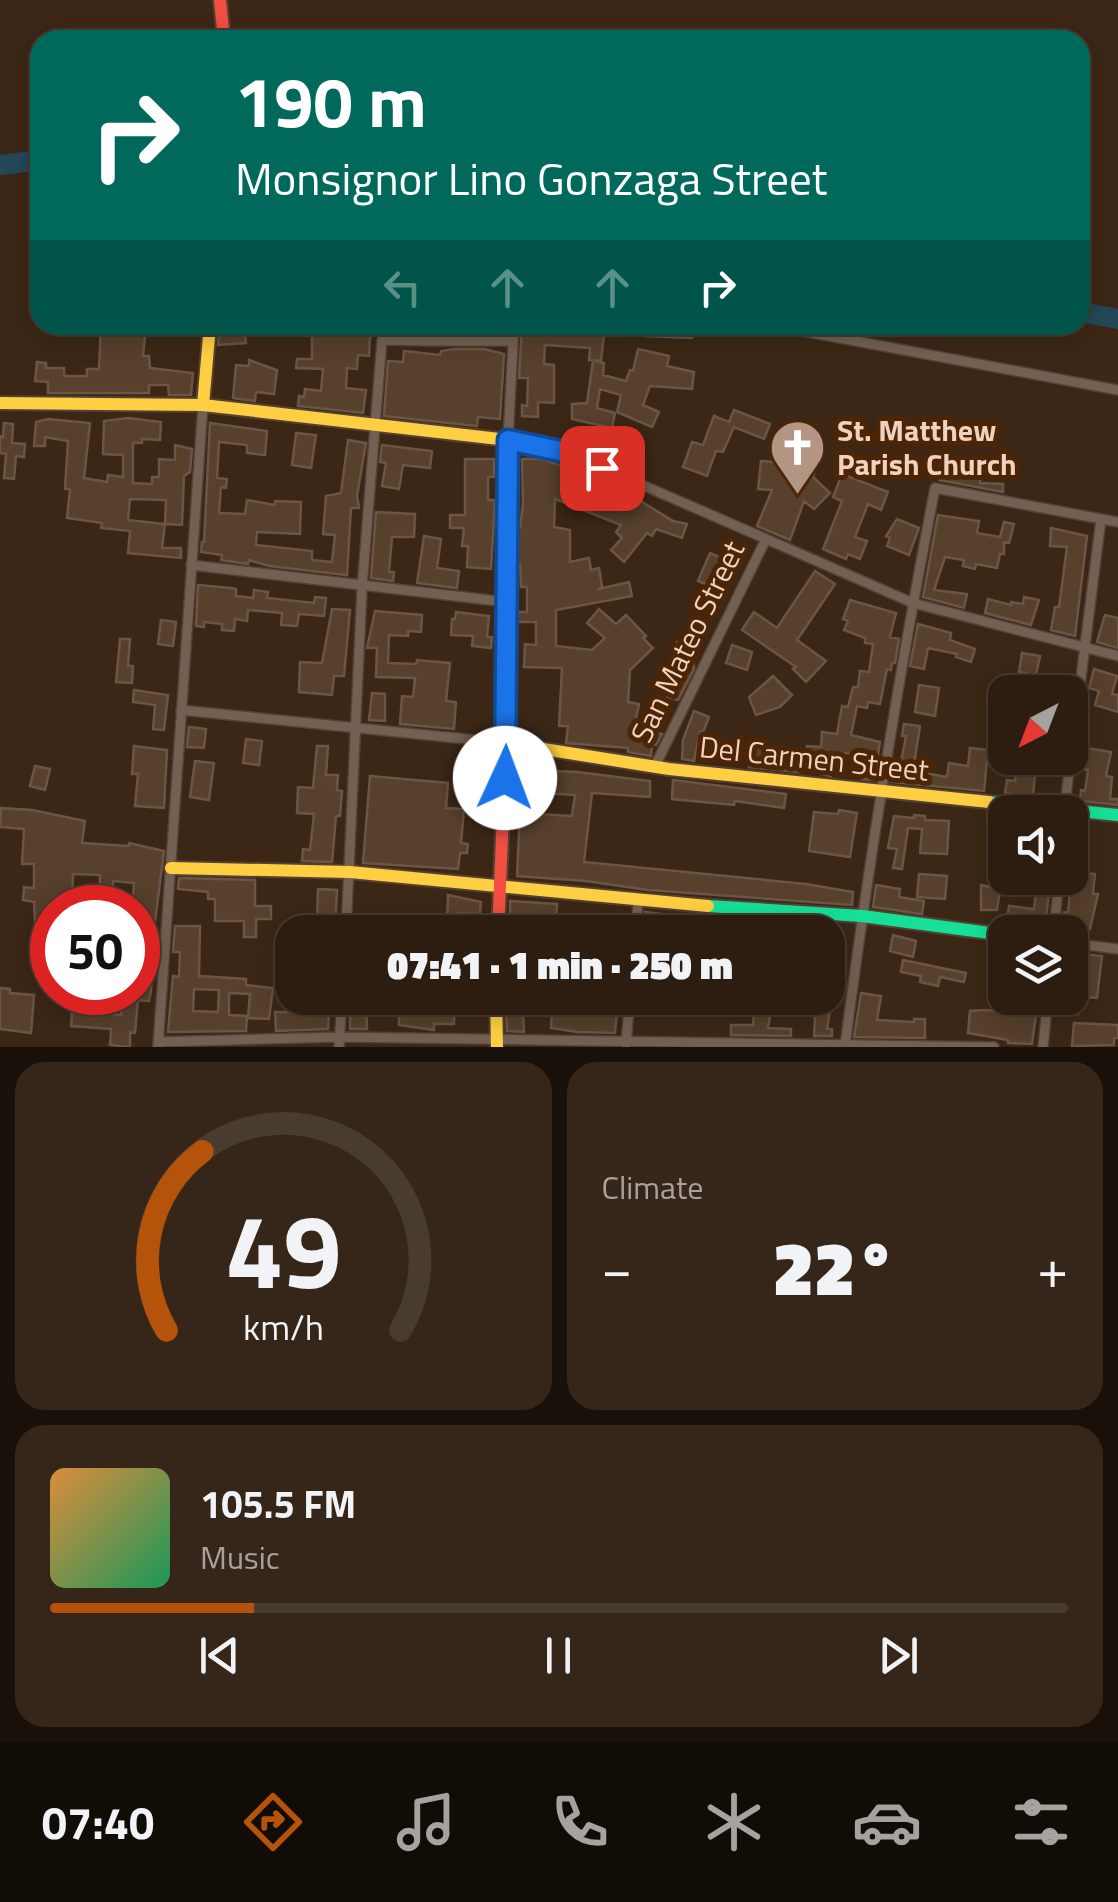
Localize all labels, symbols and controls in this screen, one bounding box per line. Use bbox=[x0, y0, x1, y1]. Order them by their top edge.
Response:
text: 190 m bbox=[235, 48, 427, 154]
icon: right bbox=[70, 70, 200, 200]
text: Monsignor Lino Gonzaga Street bbox=[235, 144, 827, 212]
icon: left bbox=[375, 260, 430, 315]
icon: ahead bbox=[480, 260, 535, 315]
icon: ahead bbox=[585, 260, 640, 315]
icon: right bbox=[690, 260, 745, 315]
place label: St. Matthew Parish Church bbox=[837, 407, 1017, 487]
church icon: St. Matthew Parish Church bbox=[768, 418, 828, 497]
pin bbox=[560, 426, 645, 511]
icon: arrive bbox=[575, 441, 630, 496]
street label: San Mateo Street bbox=[618, 532, 756, 750]
north arrow bbox=[988, 675, 1088, 775]
map controls bbox=[988, 675, 1088, 1015]
street label: Del Carmen Street bbox=[697, 723, 931, 793]
position arrow bbox=[453, 726, 557, 830]
button: sound bbox=[988, 795, 1088, 895]
speed limit sign: 50 bbox=[30, 885, 160, 1015]
button: layers bbox=[988, 915, 1088, 1015]
text: 07:41 · 1 min · 250 m bbox=[387, 936, 733, 994]
text: Climate bbox=[602, 1163, 703, 1211]
text: 49 bbox=[225, 1170, 341, 1328]
text: 22° bbox=[773, 1210, 897, 1324]
text: − bbox=[602, 1226, 632, 1309]
text: + bbox=[1037, 1226, 1068, 1309]
text: km/h bbox=[243, 1299, 324, 1354]
text: 105.5 FM bbox=[200, 1475, 356, 1533]
text: Music bbox=[200, 1533, 280, 1581]
icon: previous bbox=[192, 1628, 247, 1683]
icon: pause bbox=[531, 1628, 586, 1683]
icon: next bbox=[871, 1628, 926, 1683]
icon: directions bbox=[238, 1787, 308, 1857]
icon: music bbox=[391, 1787, 461, 1857]
icon: phone bbox=[545, 1787, 615, 1857]
icon: climate bbox=[699, 1787, 769, 1857]
icon: car bbox=[852, 1787, 922, 1857]
icon: filters bbox=[1006, 1787, 1076, 1857]
text: 07:40 bbox=[42, 1788, 154, 1856]

